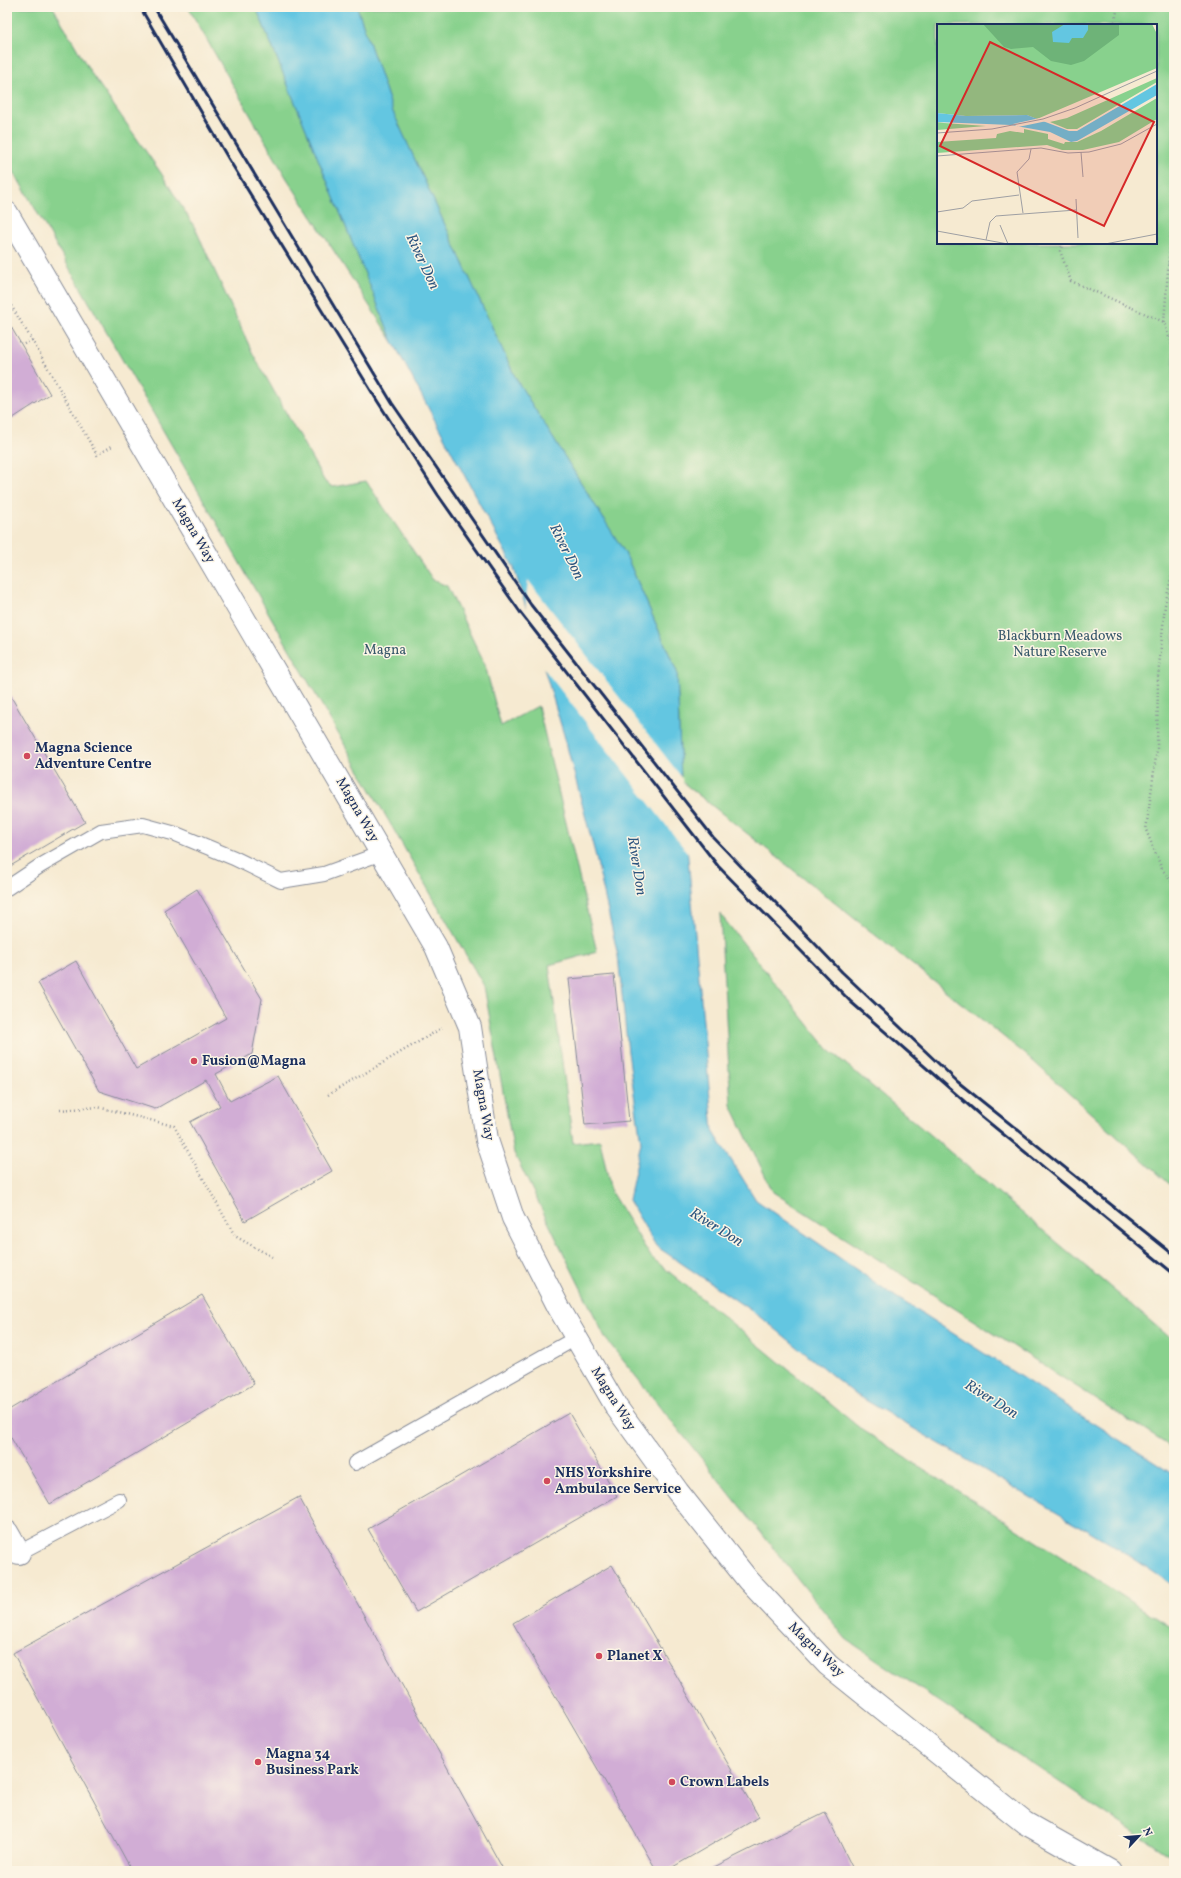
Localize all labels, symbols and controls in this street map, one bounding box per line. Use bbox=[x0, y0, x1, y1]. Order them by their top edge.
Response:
inset map bbox=[937, 24, 1157, 244]
water label: River Don bbox=[400, 231, 444, 294]
street label: Magna Way bbox=[167, 495, 219, 567]
water label: River Don bbox=[544, 521, 589, 584]
park label: Blackburn Meadows Nature Reserve bbox=[998, 627, 1122, 662]
park label: Magna bbox=[364, 641, 406, 660]
place label: Magna Science Adventure Centre bbox=[35, 739, 152, 774]
marker: Magna Science Adventure Centre bbox=[22, 751, 32, 761]
street label: Magna Way bbox=[331, 774, 383, 846]
water label: River Don bbox=[621, 835, 651, 897]
place label: Fusion@Magna bbox=[202, 1052, 307, 1071]
marker: Fusion@Magna bbox=[189, 1056, 199, 1066]
street label: Magna Way bbox=[467, 1068, 499, 1143]
water label: River Don bbox=[685, 1203, 747, 1253]
street label: Magna Way bbox=[586, 1363, 640, 1435]
water label: River Don bbox=[960, 1375, 1022, 1425]
place label: NHS Yorkshire Ambulance Service bbox=[555, 1464, 681, 1499]
marker: NHS Yorkshire Ambulance Service bbox=[542, 1476, 552, 1486]
street label: Magna Way bbox=[783, 1618, 849, 1682]
place label: Planet X bbox=[607, 1647, 663, 1666]
marker: Planet X bbox=[594, 1651, 604, 1661]
place label: Magna 34 Business Park bbox=[266, 1745, 359, 1780]
marker: Magna 34 Business Park bbox=[253, 1757, 263, 1767]
place label: Crown Labels bbox=[680, 1773, 769, 1792]
marker: Crown Labels bbox=[667, 1777, 677, 1787]
north arrow bbox=[1119, 1816, 1159, 1856]
text: N bbox=[1138, 1825, 1155, 1839]

